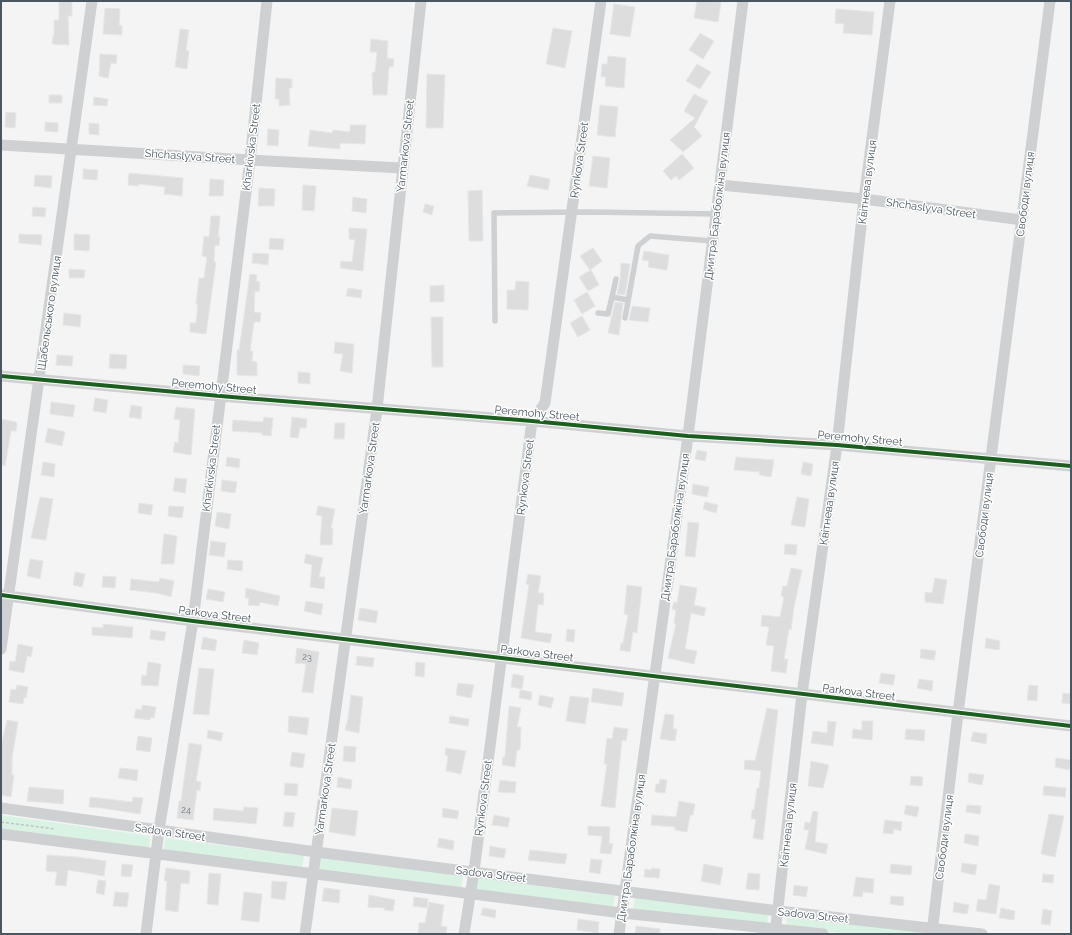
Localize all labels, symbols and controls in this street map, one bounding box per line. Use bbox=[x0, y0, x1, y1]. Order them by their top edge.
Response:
street label: Yarmarkova Street bbox=[394, 99, 417, 193]
street label: Kharkivska Street bbox=[240, 102, 263, 191]
street label: Rynkova Street bbox=[568, 121, 591, 199]
street label: Дмитра Бараболкіна вулиця bbox=[702, 131, 733, 281]
street label: Квітнева вулиця bbox=[856, 139, 879, 225]
street label: Shchaslyva Street bbox=[144, 147, 236, 166]
street label: Свободи вулиця bbox=[1014, 151, 1037, 237]
street label: Shchaslyva Street bbox=[885, 196, 977, 221]
street label: Щабельського вулиця bbox=[35, 255, 64, 371]
street label: Peremohy Street bbox=[171, 376, 257, 397]
street label: Peremohy Street bbox=[494, 403, 580, 424]
street label: Yarmarkova Street bbox=[357, 421, 382, 515]
street label: Kharkivska Street bbox=[200, 423, 223, 512]
street label: Peremohy Street bbox=[817, 428, 903, 449]
street label: Rynkova Street bbox=[514, 438, 537, 516]
street label: Дмитра Бараболкіна вулиця bbox=[659, 452, 692, 602]
street label: Квітнева вулиця bbox=[817, 460, 842, 546]
street label: Свободи вулиця bbox=[973, 472, 996, 558]
street label: Parkova Street bbox=[178, 604, 253, 625]
street label: Parkova Street bbox=[500, 643, 575, 664]
house number: 23 bbox=[302, 652, 312, 662]
street label: Parkova Street bbox=[822, 682, 897, 703]
street label: Yarmarkova Street bbox=[313, 742, 338, 836]
street label: Rynkova Street bbox=[472, 759, 495, 837]
street label: Дмитра Бараболкіна вулиця bbox=[615, 773, 648, 923]
street label: Квітнева вулиця bbox=[778, 782, 799, 868]
street label: Свободи вулиця bbox=[933, 794, 956, 880]
house number: 24 bbox=[181, 805, 191, 815]
street label: Sadova Street bbox=[134, 821, 206, 844]
street label: Sadova Street bbox=[455, 864, 527, 885]
street label: Sadova Street bbox=[777, 905, 849, 926]

